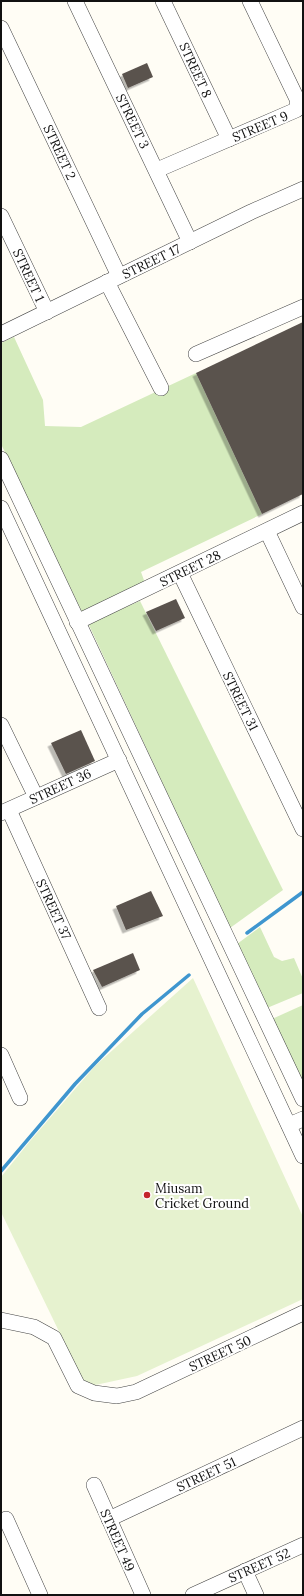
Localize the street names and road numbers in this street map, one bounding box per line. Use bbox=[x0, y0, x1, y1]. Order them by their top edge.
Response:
street label: STREET 8 bbox=[175, 40, 216, 101]
street label: STREET 3 bbox=[112, 91, 153, 151]
street label: STREET 9 bbox=[230, 107, 291, 146]
street label: STREET 2 bbox=[39, 122, 80, 182]
street label: STREET 17 bbox=[119, 240, 183, 283]
street label: STREET 1 bbox=[9, 246, 48, 305]
street label: STREET 28 bbox=[157, 546, 224, 591]
street label: STREET 31 bbox=[219, 669, 262, 734]
street label: STREET 36 bbox=[26, 765, 94, 808]
street label: STREET 37 bbox=[32, 876, 75, 942]
street label: STREET 50 bbox=[186, 1332, 254, 1375]
street label: STREET 51 bbox=[174, 1453, 239, 1496]
street label: STREET 49 bbox=[96, 1506, 139, 1574]
street label: STREET 52 bbox=[226, 1544, 293, 1587]

